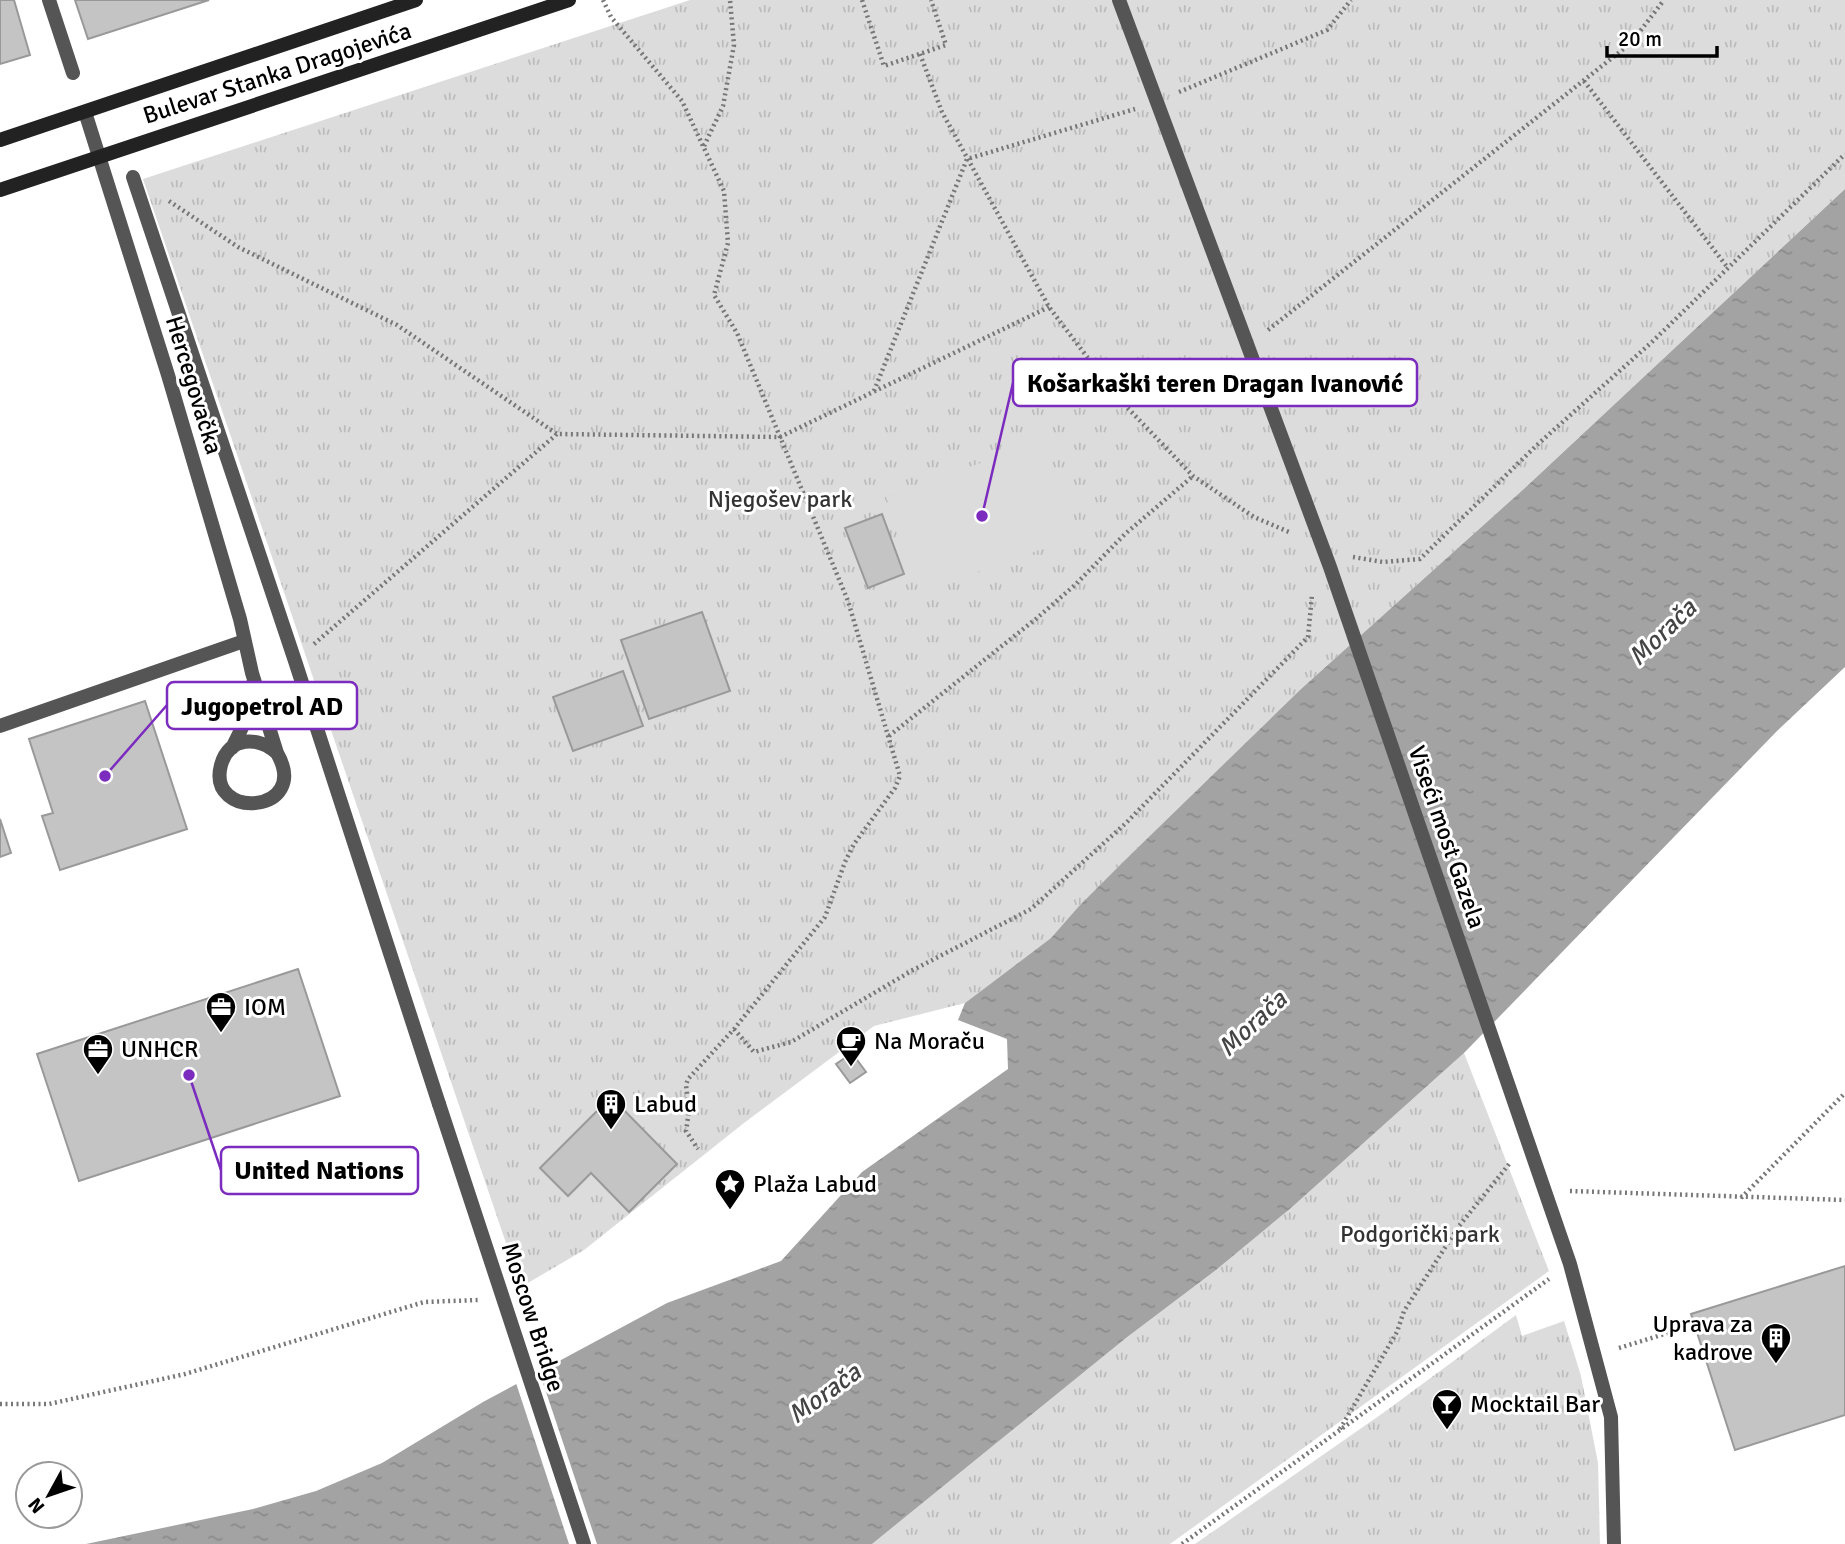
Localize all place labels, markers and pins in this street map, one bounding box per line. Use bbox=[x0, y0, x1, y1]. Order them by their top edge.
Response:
callout: Košarkaški teren Dragan Ivanović bbox=[1013, 359, 1417, 406]
callout: Jugopetrol AD bbox=[167, 682, 357, 729]
office icon: IOM bbox=[204, 990, 238, 1034]
place label: IOM bbox=[244, 992, 286, 1022]
cafe icon: Na Moraču bbox=[834, 1024, 868, 1068]
place label: Na Moraču bbox=[874, 1026, 985, 1056]
office icon: UNHCR bbox=[81, 1032, 115, 1076]
place label: UNHCR bbox=[121, 1034, 198, 1064]
building icon: Labud bbox=[594, 1087, 628, 1131]
place label: Labud bbox=[634, 1089, 697, 1119]
callout: United Nations bbox=[221, 1147, 418, 1194]
place icon: Plaža Labud bbox=[713, 1167, 747, 1211]
place label: Plaža Labud bbox=[753, 1169, 877, 1199]
place label: Uprava za kadrove bbox=[1653, 1309, 1753, 1367]
building icon: Uprava za kadrove bbox=[1759, 1321, 1793, 1365]
bar icon: Mocktail Bar bbox=[1430, 1387, 1464, 1431]
place label: Mocktail Bar bbox=[1470, 1389, 1600, 1419]

